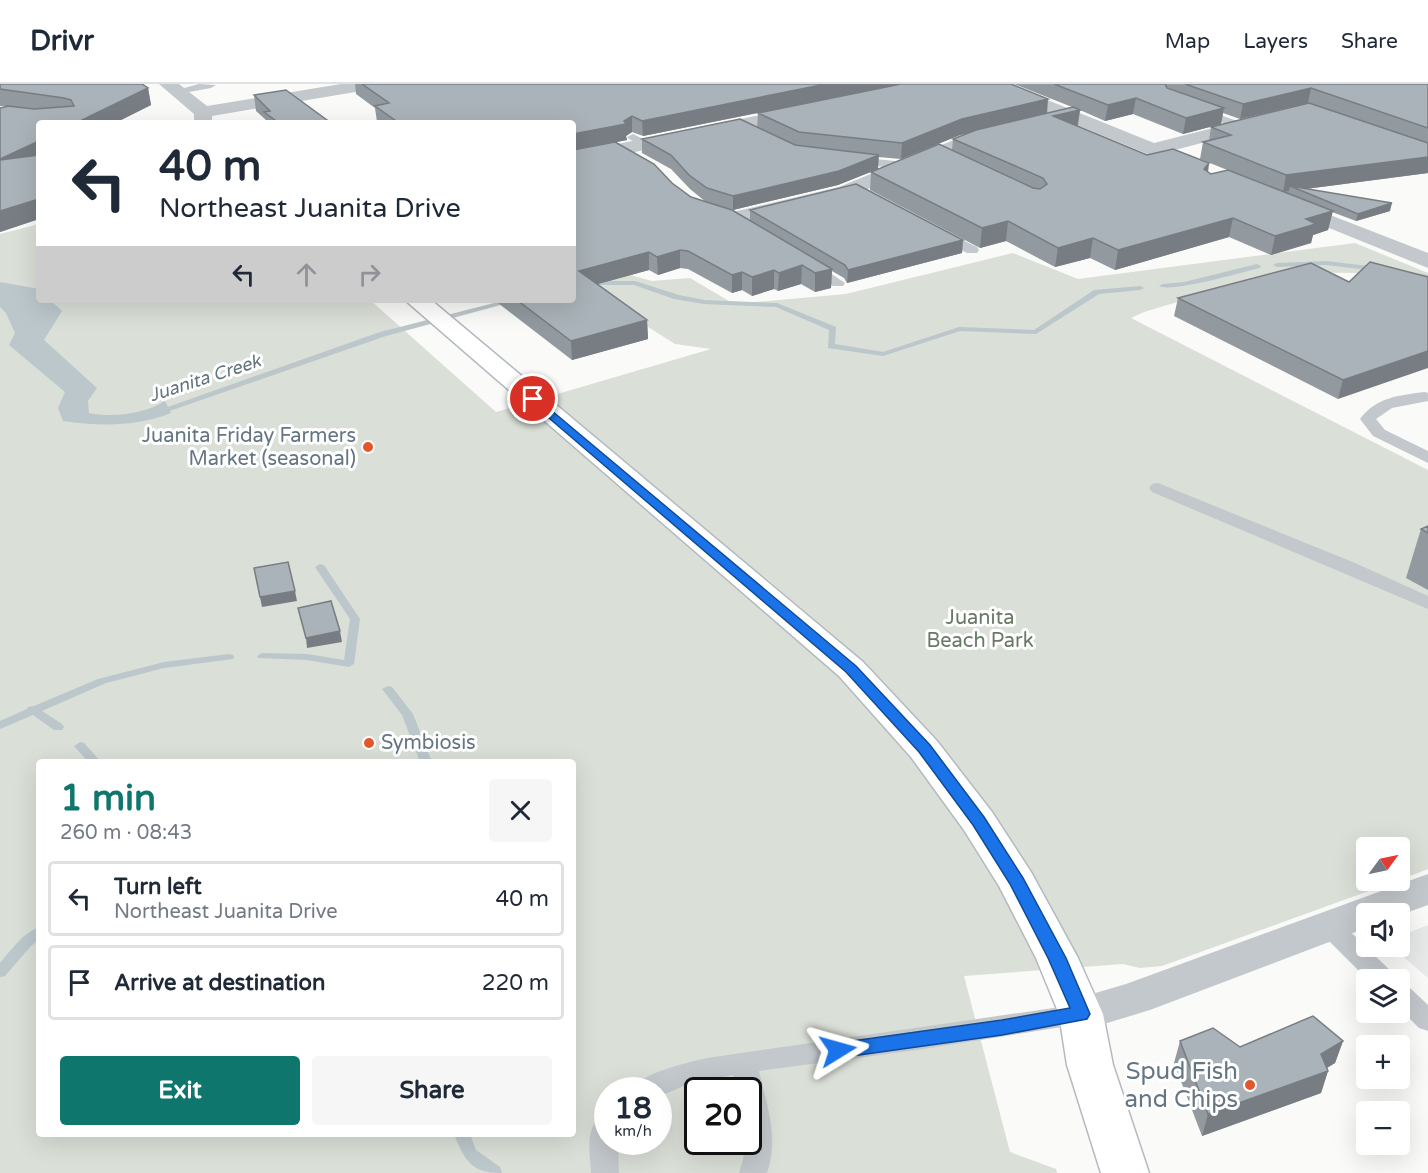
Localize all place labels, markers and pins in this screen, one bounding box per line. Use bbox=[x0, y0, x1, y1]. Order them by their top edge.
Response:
pin bbox=[507, 373, 558, 424]
place label: Juanita Friday Farmers Market (seasonal) bbox=[142, 424, 356, 471]
marker: Juanita Friday Farmers Market (seasonal) bbox=[361, 440, 375, 454]
place label: Symbiosis bbox=[381, 731, 476, 755]
marker: Symbiosis bbox=[362, 736, 376, 750]
place label: Spud Fish and Chips bbox=[1125, 1057, 1238, 1114]
marker: Spud Fish and Chips bbox=[1243, 1078, 1257, 1092]

